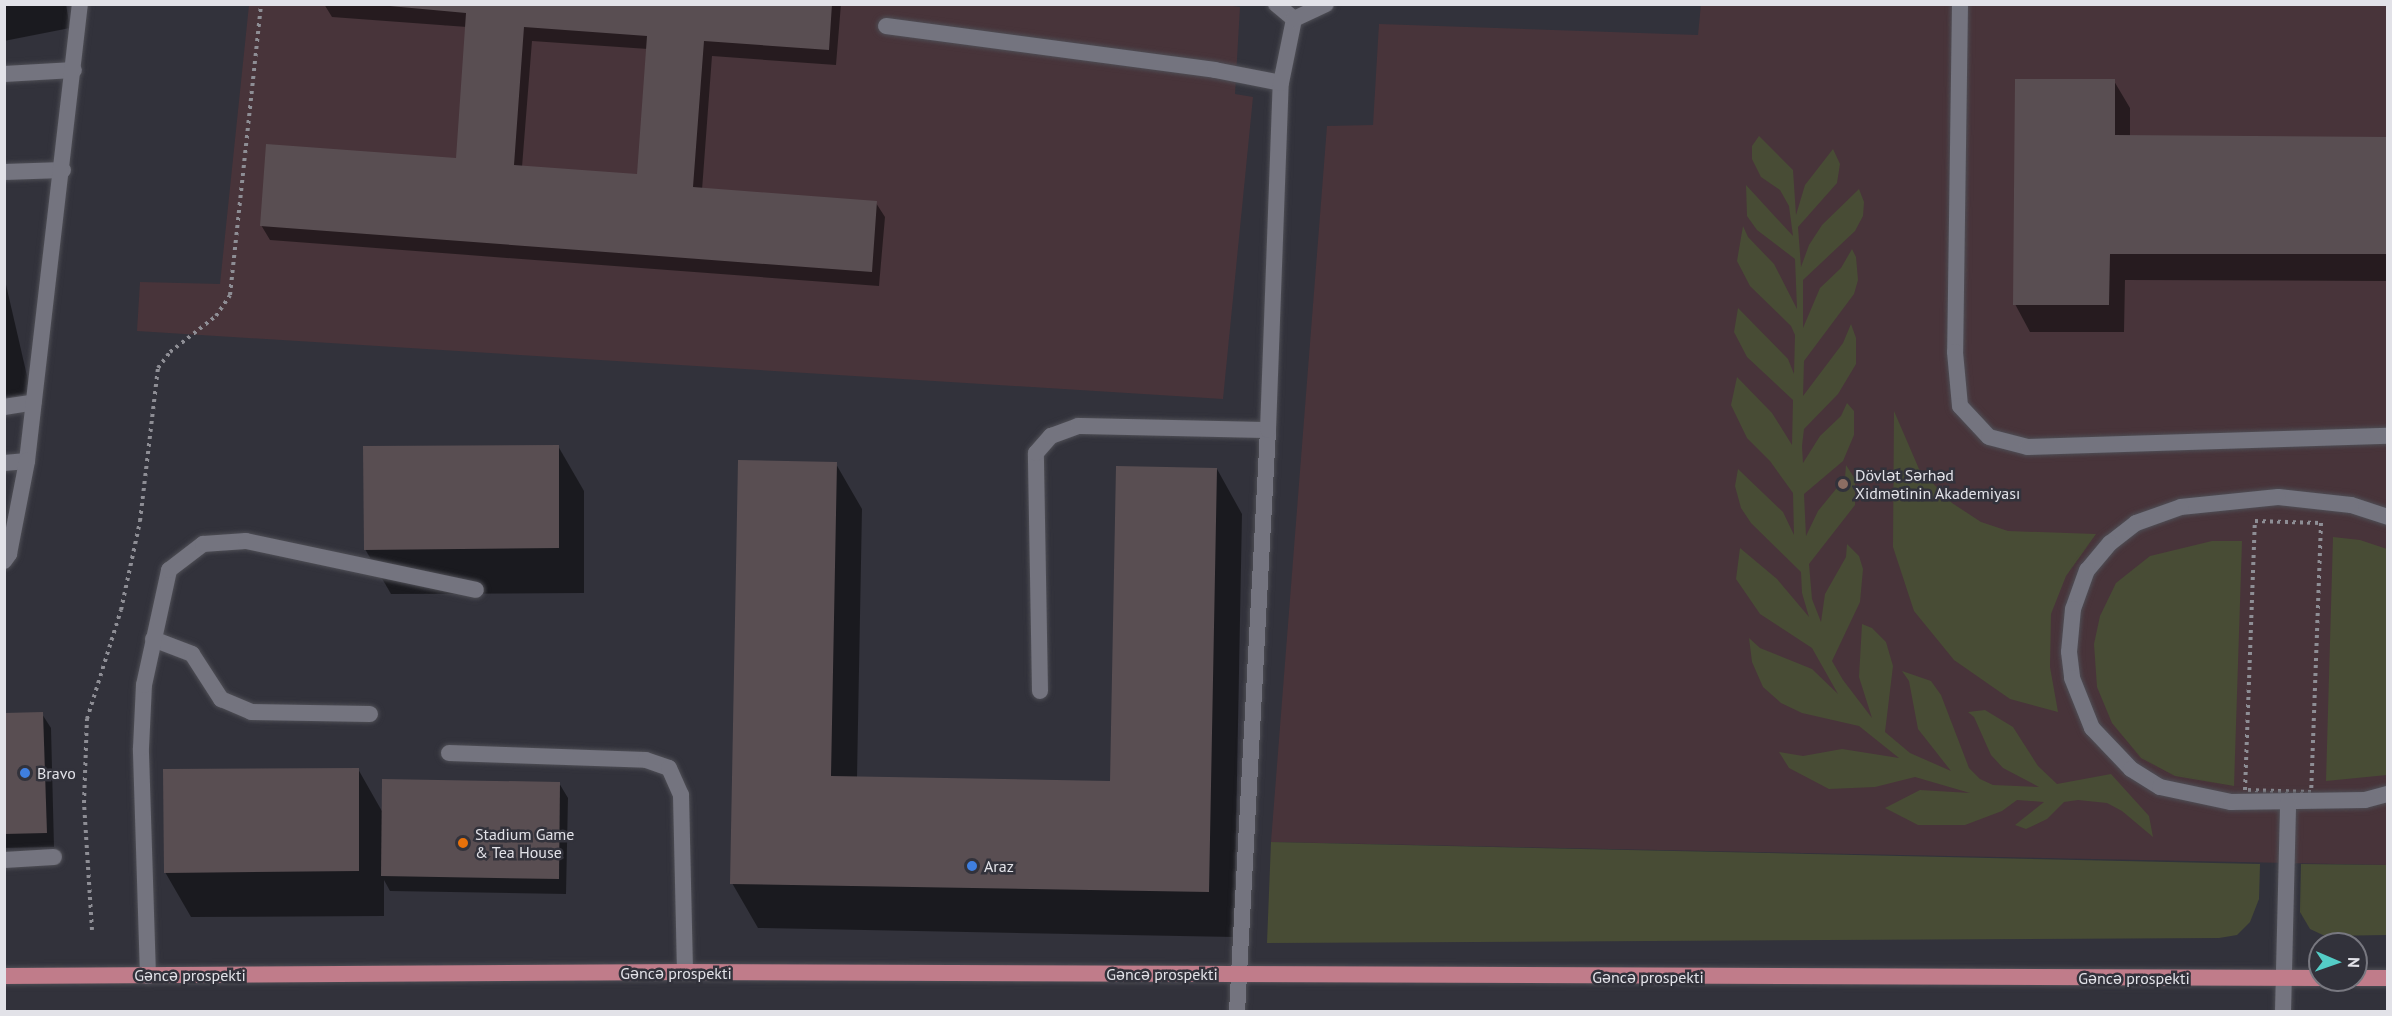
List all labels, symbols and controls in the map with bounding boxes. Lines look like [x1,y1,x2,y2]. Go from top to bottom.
place label: Dövlət Sərhəd Xidmətinin Akademiyası [1855,465,2021,503]
marker: Dövlət Sərhəd Xidmətinin Akademiyası [1836,477,1850,491]
place label: Bravo [37,763,76,783]
marker: Bravo [18,766,32,780]
place label: Stadium Game & Tea House [475,824,574,862]
marker: Stadium Game & Tea House [456,836,470,850]
place label: Araz [984,856,1014,876]
marker: Araz [965,859,979,873]
north arrow [2308,932,2368,992]
text: N [2344,957,2364,968]
street label: Gəncə prospekti [620,963,732,983]
street label: Gəncə prospekti [1106,964,1218,984]
street label: Gəncə prospekti [134,965,246,985]
street label: Gəncə prospekti [1592,967,1704,987]
street label: Gəncə prospekti [2078,968,2190,988]

